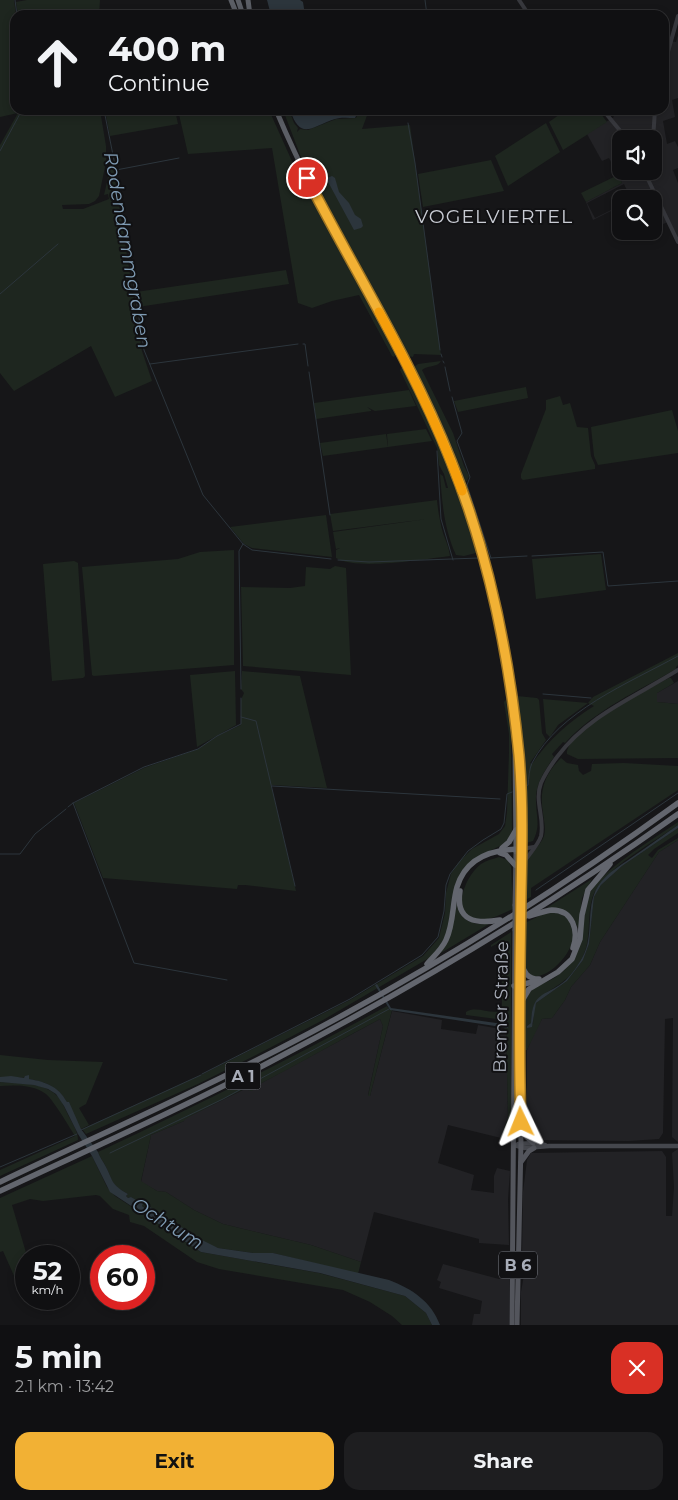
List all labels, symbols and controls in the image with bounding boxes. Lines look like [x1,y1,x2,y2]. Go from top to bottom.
text: 400 m [108,27,226,70]
icon: ahead [25,30,90,95]
text: Continue [108,70,210,97]
map controls [612,130,662,240]
button: sound [612,130,662,180]
water label: Rodendammgraben [99,150,156,350]
pin [286,157,328,199]
icon: arrive [293,164,321,192]
button: search [612,190,662,240]
district label: VOGELVIERTEL [415,205,573,228]
street label: Bremer Straße [489,941,513,1073]
road number: A 1 [226,1062,260,1090]
position arrow [494,1095,546,1147]
water label: Ochtum [128,1192,208,1254]
speed limit sign: 60 [90,1245,155,1310]
road number: B 6 [499,1252,537,1278]
text: 52 [33,1256,62,1286]
text: km/h [31,1282,64,1297]
text: 5 min [15,1339,103,1376]
button: close [611,1342,663,1394]
text: 2.1 km · 13:42 [15,1377,114,1396]
button: Exit [15,1432,334,1490]
button: Share [344,1432,663,1490]

